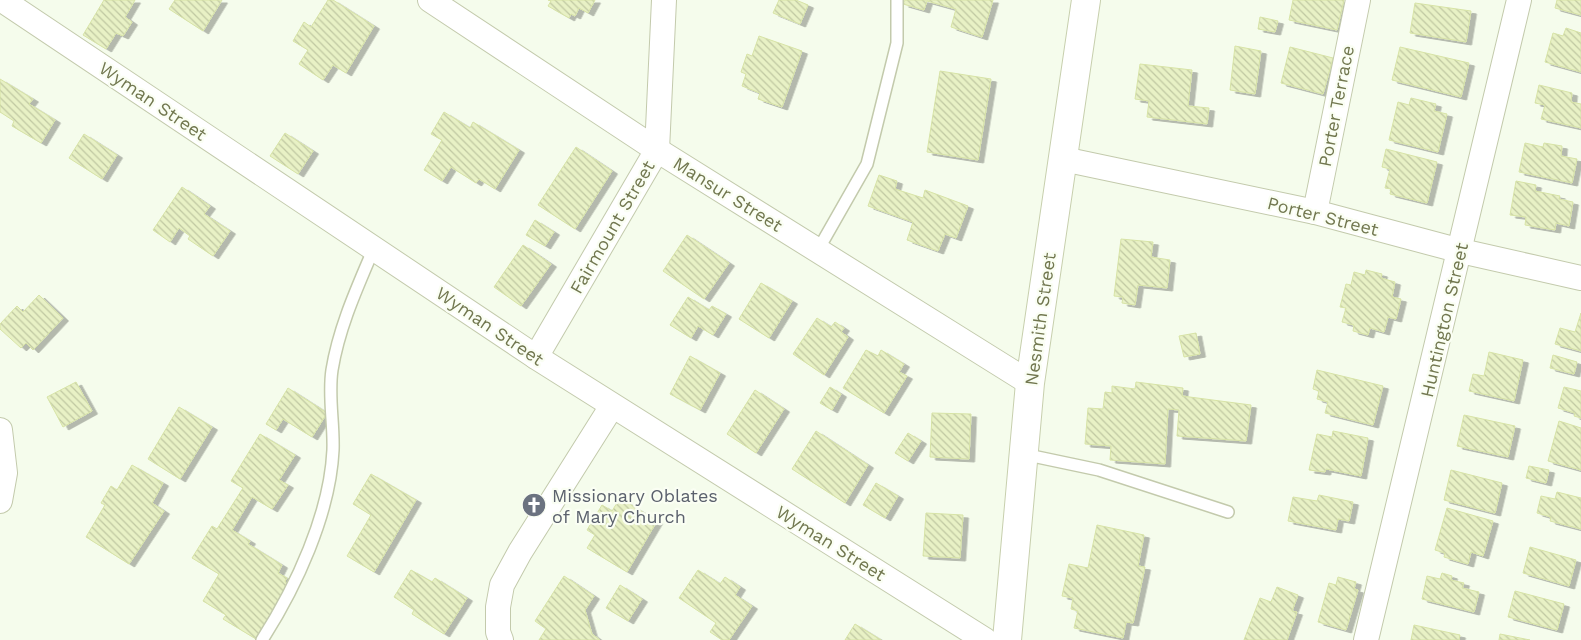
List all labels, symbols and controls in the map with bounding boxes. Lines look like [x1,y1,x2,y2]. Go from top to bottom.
street label: Porter Terrace [1314,43,1358,169]
street label: Wyman Street [95,57,211,145]
street label: Mansur Street [670,152,787,236]
street label: Fairmount Street [565,156,659,297]
street label: Porter Street [1265,192,1381,240]
street label: Huntington Street [1416,240,1472,399]
street label: Nesmith Street [1020,251,1060,387]
street label: Wyman Street [432,282,548,370]
place label: Missionary Oblates of Mary Church [552,485,718,527]
church icon: Missionary Oblates of Mary Church [521,492,547,518]
street label: Wyman Street [772,501,890,585]

